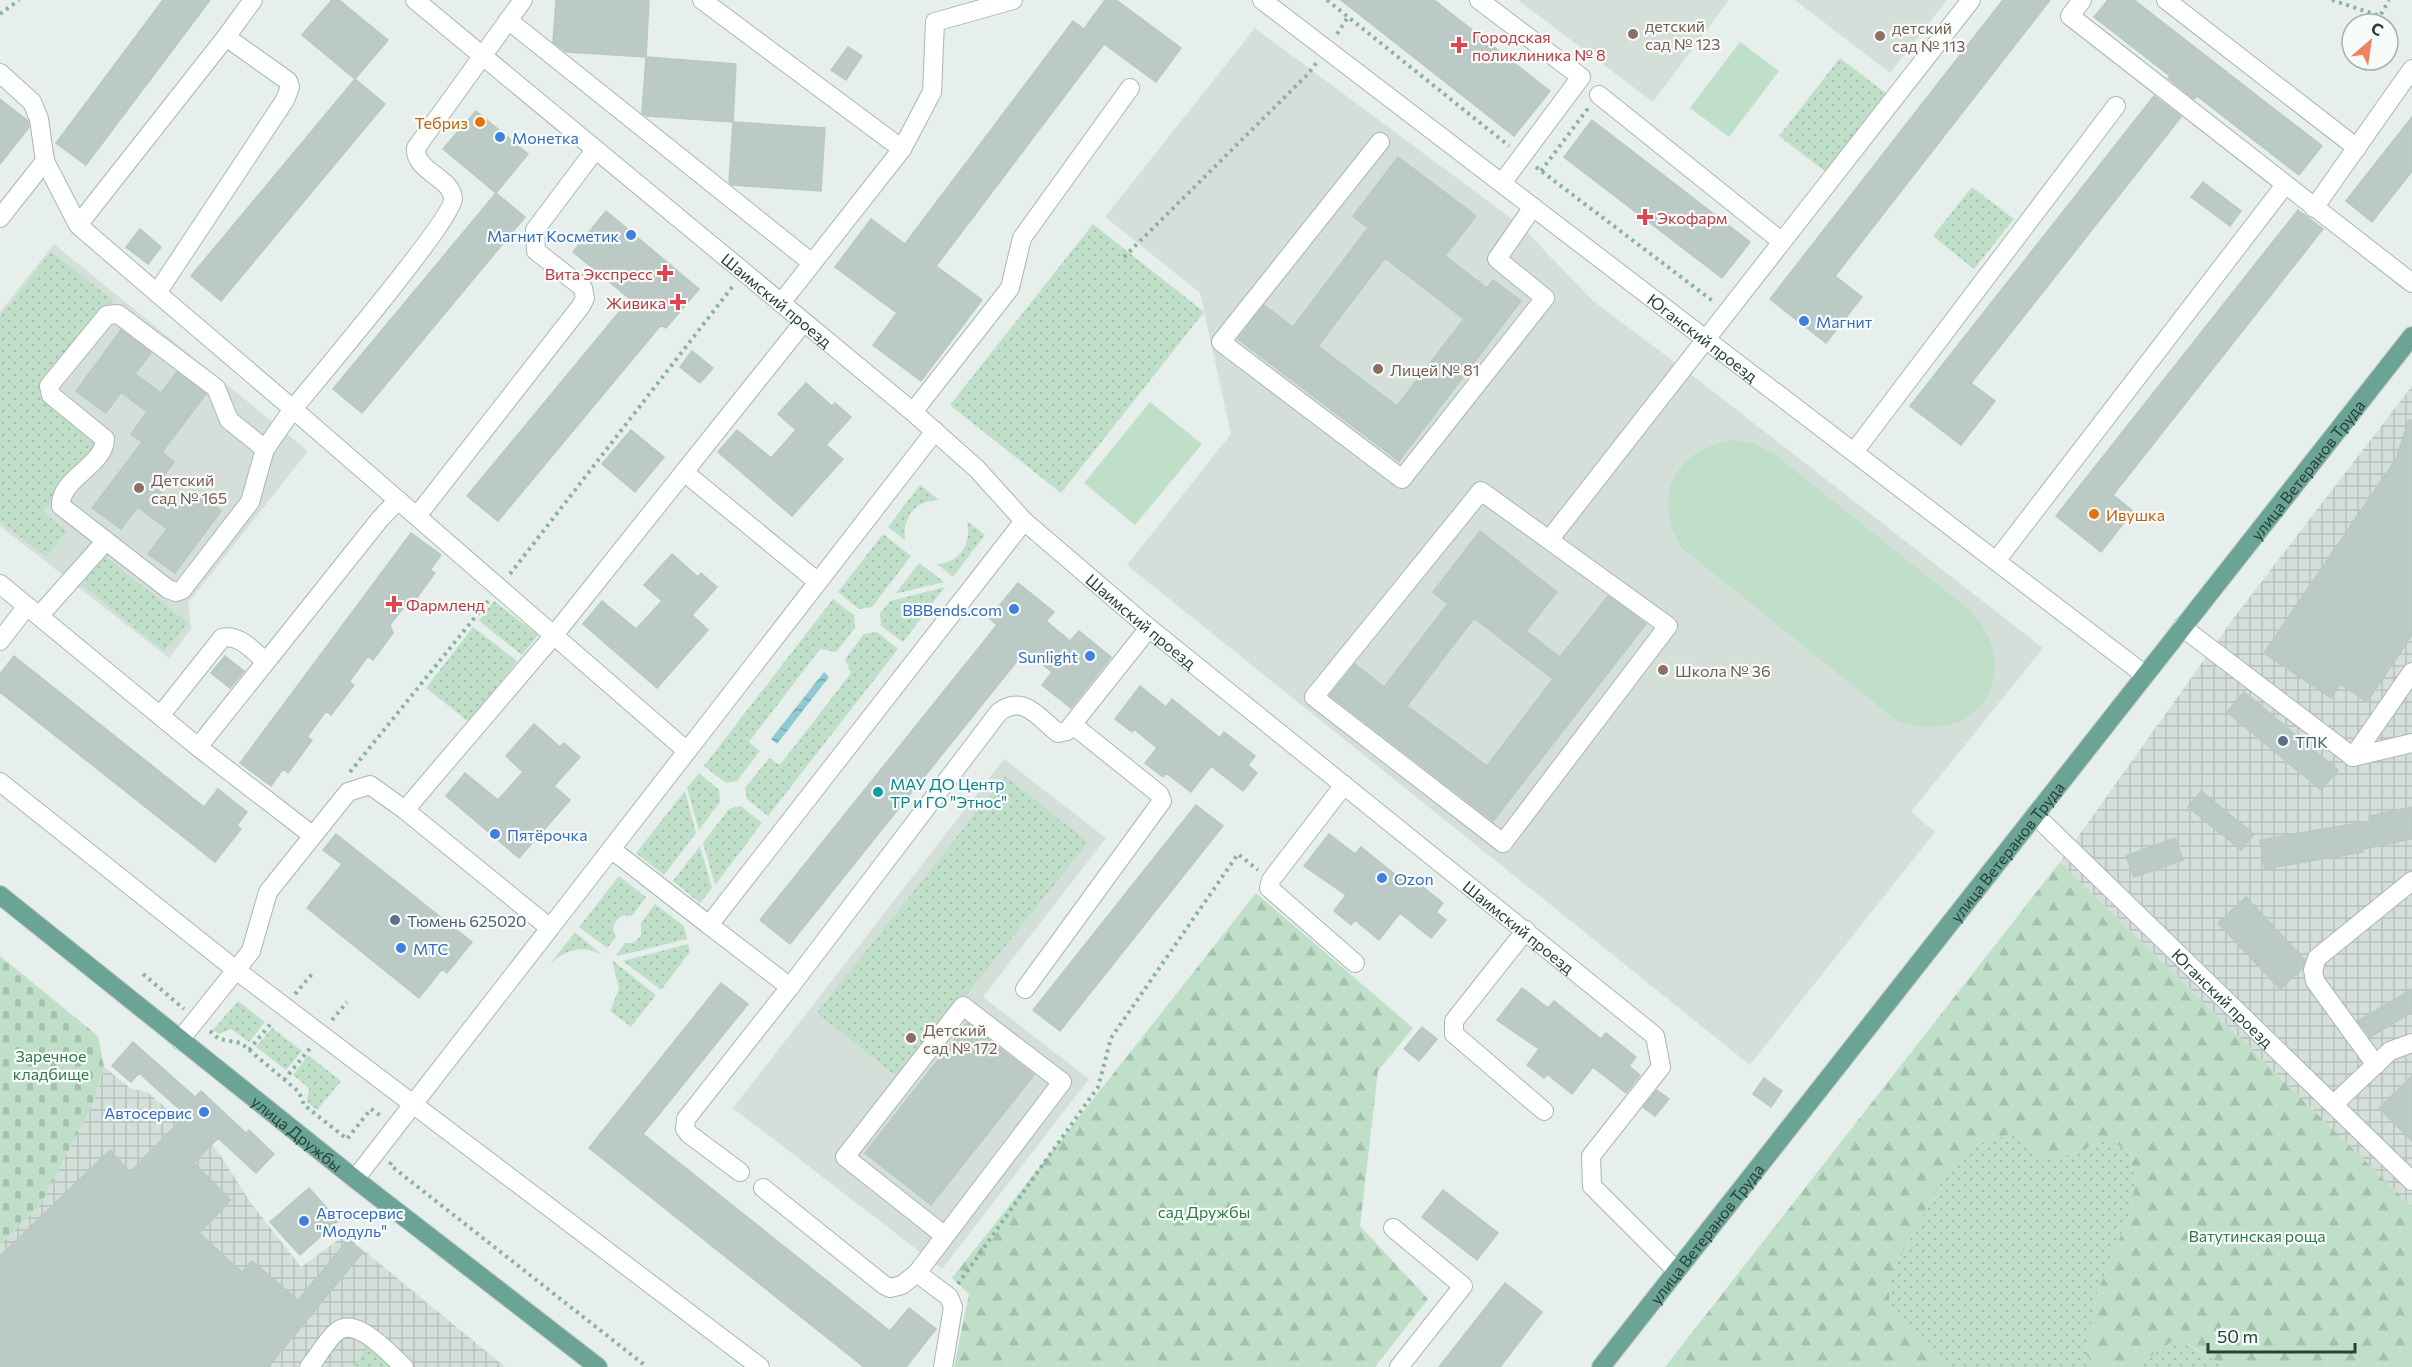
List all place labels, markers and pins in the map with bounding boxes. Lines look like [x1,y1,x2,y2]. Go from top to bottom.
place label: детский сад № 123 [1645,16,1720,53]
place label: детский сад № 113 [1892,18,1965,55]
place label: Городская поликлиника № 8 [1472,27,1606,64]
marker: детский сад № 123 [1626,27,1640,41]
marker: детский сад № 113 [1873,29,1887,43]
marker: Городская поликлиника № 8 [1450,36,1468,54]
place label: Тебриз [415,113,468,132]
marker: Тебриз [473,115,487,129]
place label: Монетка [512,128,579,147]
marker: Монетка [493,130,507,144]
place label: Экофарм [1657,208,1727,227]
marker: Экофарм [1638,210,1652,224]
place label: Магнит Косметик [487,226,619,245]
marker: Магнит Косметик [624,228,638,242]
place label: Вита Экспресс [545,264,653,283]
marker: Вита Экспресс [658,266,672,280]
place label: Живика [606,293,666,312]
marker: Живика [671,295,685,309]
place label: Магнит [1816,312,1873,331]
marker: Магнит [1797,314,1811,328]
place label: Лицей № 81 [1390,360,1480,379]
marker: Лицей № 81 [1371,362,1385,376]
place label: Детский сад № 165 [151,470,227,507]
marker: Детский сад № 165 [132,481,146,495]
place label: Ивушка [2106,505,2165,524]
marker: Ивушка [2087,507,2101,521]
place label: Фармленд [406,595,485,614]
marker: Фармленд [387,597,401,611]
place label: BBBends.com [902,600,1002,619]
marker: BBBends.com [1007,602,1021,616]
place label: Sunlight [1018,647,1078,666]
marker: Sunlight [1083,649,1097,663]
place label: Школа № 36 [1675,661,1771,680]
marker: Школа № 36 [1656,663,1670,677]
place label: ТПК [2295,732,2328,751]
marker: ТПК [2276,734,2290,748]
place label: МАУ ДО Центр ТР и ГО "Этнос" [890,774,1007,811]
marker: МАУ ДО Центр ТР и ГО "Этнос" [871,785,885,799]
place label: Пятёрочка [507,825,587,844]
marker: Пятёрочка [488,827,502,841]
place label: Ozon [1394,869,1434,888]
marker: Ozon [1375,871,1389,885]
place label: Тюмень 625020 [407,911,527,930]
marker: Тюмень 625020 [388,913,402,927]
place label: МТС [413,939,448,958]
marker: МТС [394,941,408,955]
place label: Детский сад № 172 [923,1020,998,1057]
marker: Детский сад № 172 [904,1031,918,1045]
place label: Автосервис [104,1103,192,1122]
marker: Автосервис [197,1105,211,1119]
place label: Автосервис "Модуль" [316,1203,404,1240]
marker: Автосервис "Модуль" [297,1214,311,1228]

